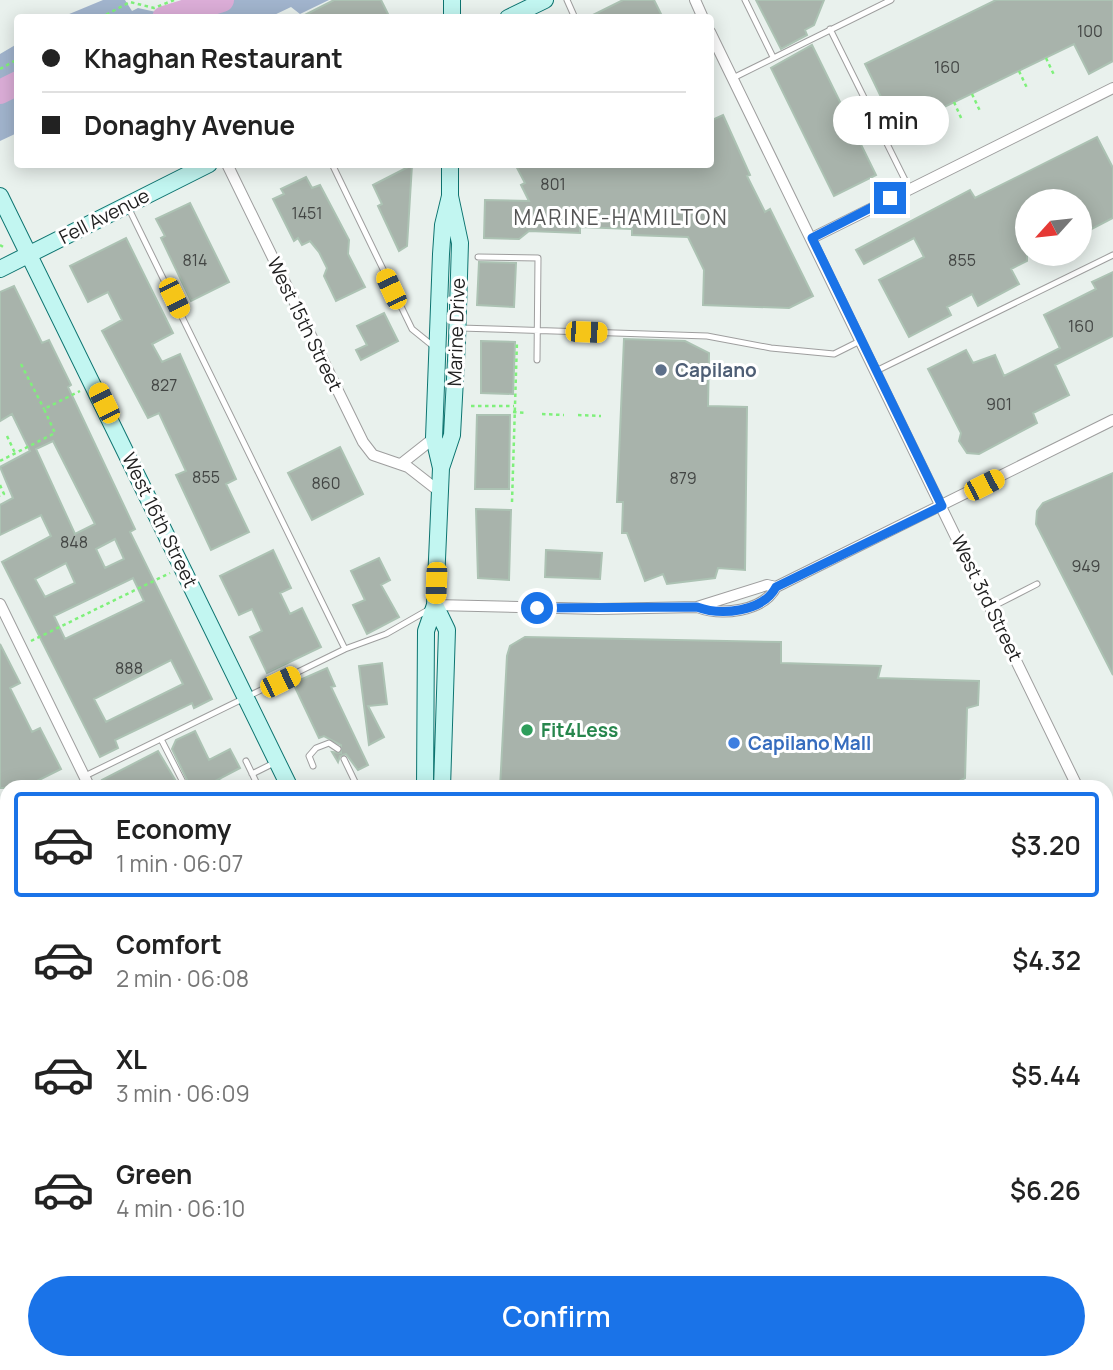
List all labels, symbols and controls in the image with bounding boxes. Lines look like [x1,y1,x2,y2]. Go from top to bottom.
house number: 100 [1077,20,1103,42]
text: Khaghan Restaurant [84,40,343,76]
house number: 160 [934,56,960,78]
callout: 1 min [832,96,948,146]
text: 1 min [864,104,918,136]
text: Donaghy Avenue [84,107,295,143]
house number: 801 [540,173,566,195]
street label: Fell Avenue [54,182,154,250]
route end [874,182,906,214]
north arrow [1015,189,1092,266]
map controls [1015,189,1092,266]
house number: 1451 [291,202,323,224]
district label: MARINE-HAMILTON [513,203,729,231]
house number: 814 [183,249,207,271]
house number: 855 [948,249,976,271]
street label: West 15th Street [261,253,349,395]
car [373,266,410,312]
car [156,275,193,321]
street label: Marine Drive [441,277,471,387]
house number: 160 [1068,315,1094,337]
car [565,321,608,343]
place label: Capilano [675,357,757,383]
marker: Capilano [653,362,669,378]
house number: 827 [151,374,177,396]
car [86,380,123,426]
house number: 901 [986,393,1012,415]
street label: West 16th Street [116,448,204,592]
house number: 855 [192,466,220,488]
car [961,466,1008,504]
house number: 879 [669,467,697,489]
house number: 860 [312,472,340,494]
house number: 848 [60,531,88,553]
street label: West 3rd Street [945,531,1029,665]
house number: 949 [1071,555,1101,577]
car [425,562,448,604]
route start [521,592,553,624]
house number: 888 [115,657,143,679]
car [257,663,304,701]
place label: Fit4Less [541,717,618,743]
marker: Fit4Less [519,722,535,738]
place label: Capilano Mall [748,730,871,756]
marker: Capilano Mall [726,735,742,751]
text: Economy [116,811,231,847]
icon: car [32,813,95,876]
text: $3.20 [1011,827,1081,863]
text: 1 min · 06:07 [116,847,243,879]
text: Comfort [116,926,222,962]
icon: car [32,928,95,991]
text: $4.32 [1012,942,1081,978]
text: 2 min · 06:08 [116,962,249,994]
text: XL [116,1041,147,1077]
icon: car [32,1043,95,1106]
text: $5.44 [1011,1057,1081,1093]
text: 3 min · 06:09 [116,1077,250,1109]
text: Green [116,1156,192,1192]
icon: car [32,1158,95,1221]
text: $6.26 [1010,1172,1081,1208]
text: 4 min · 06:10 [116,1192,245,1224]
button: Confirm [28,1276,1085,1356]

